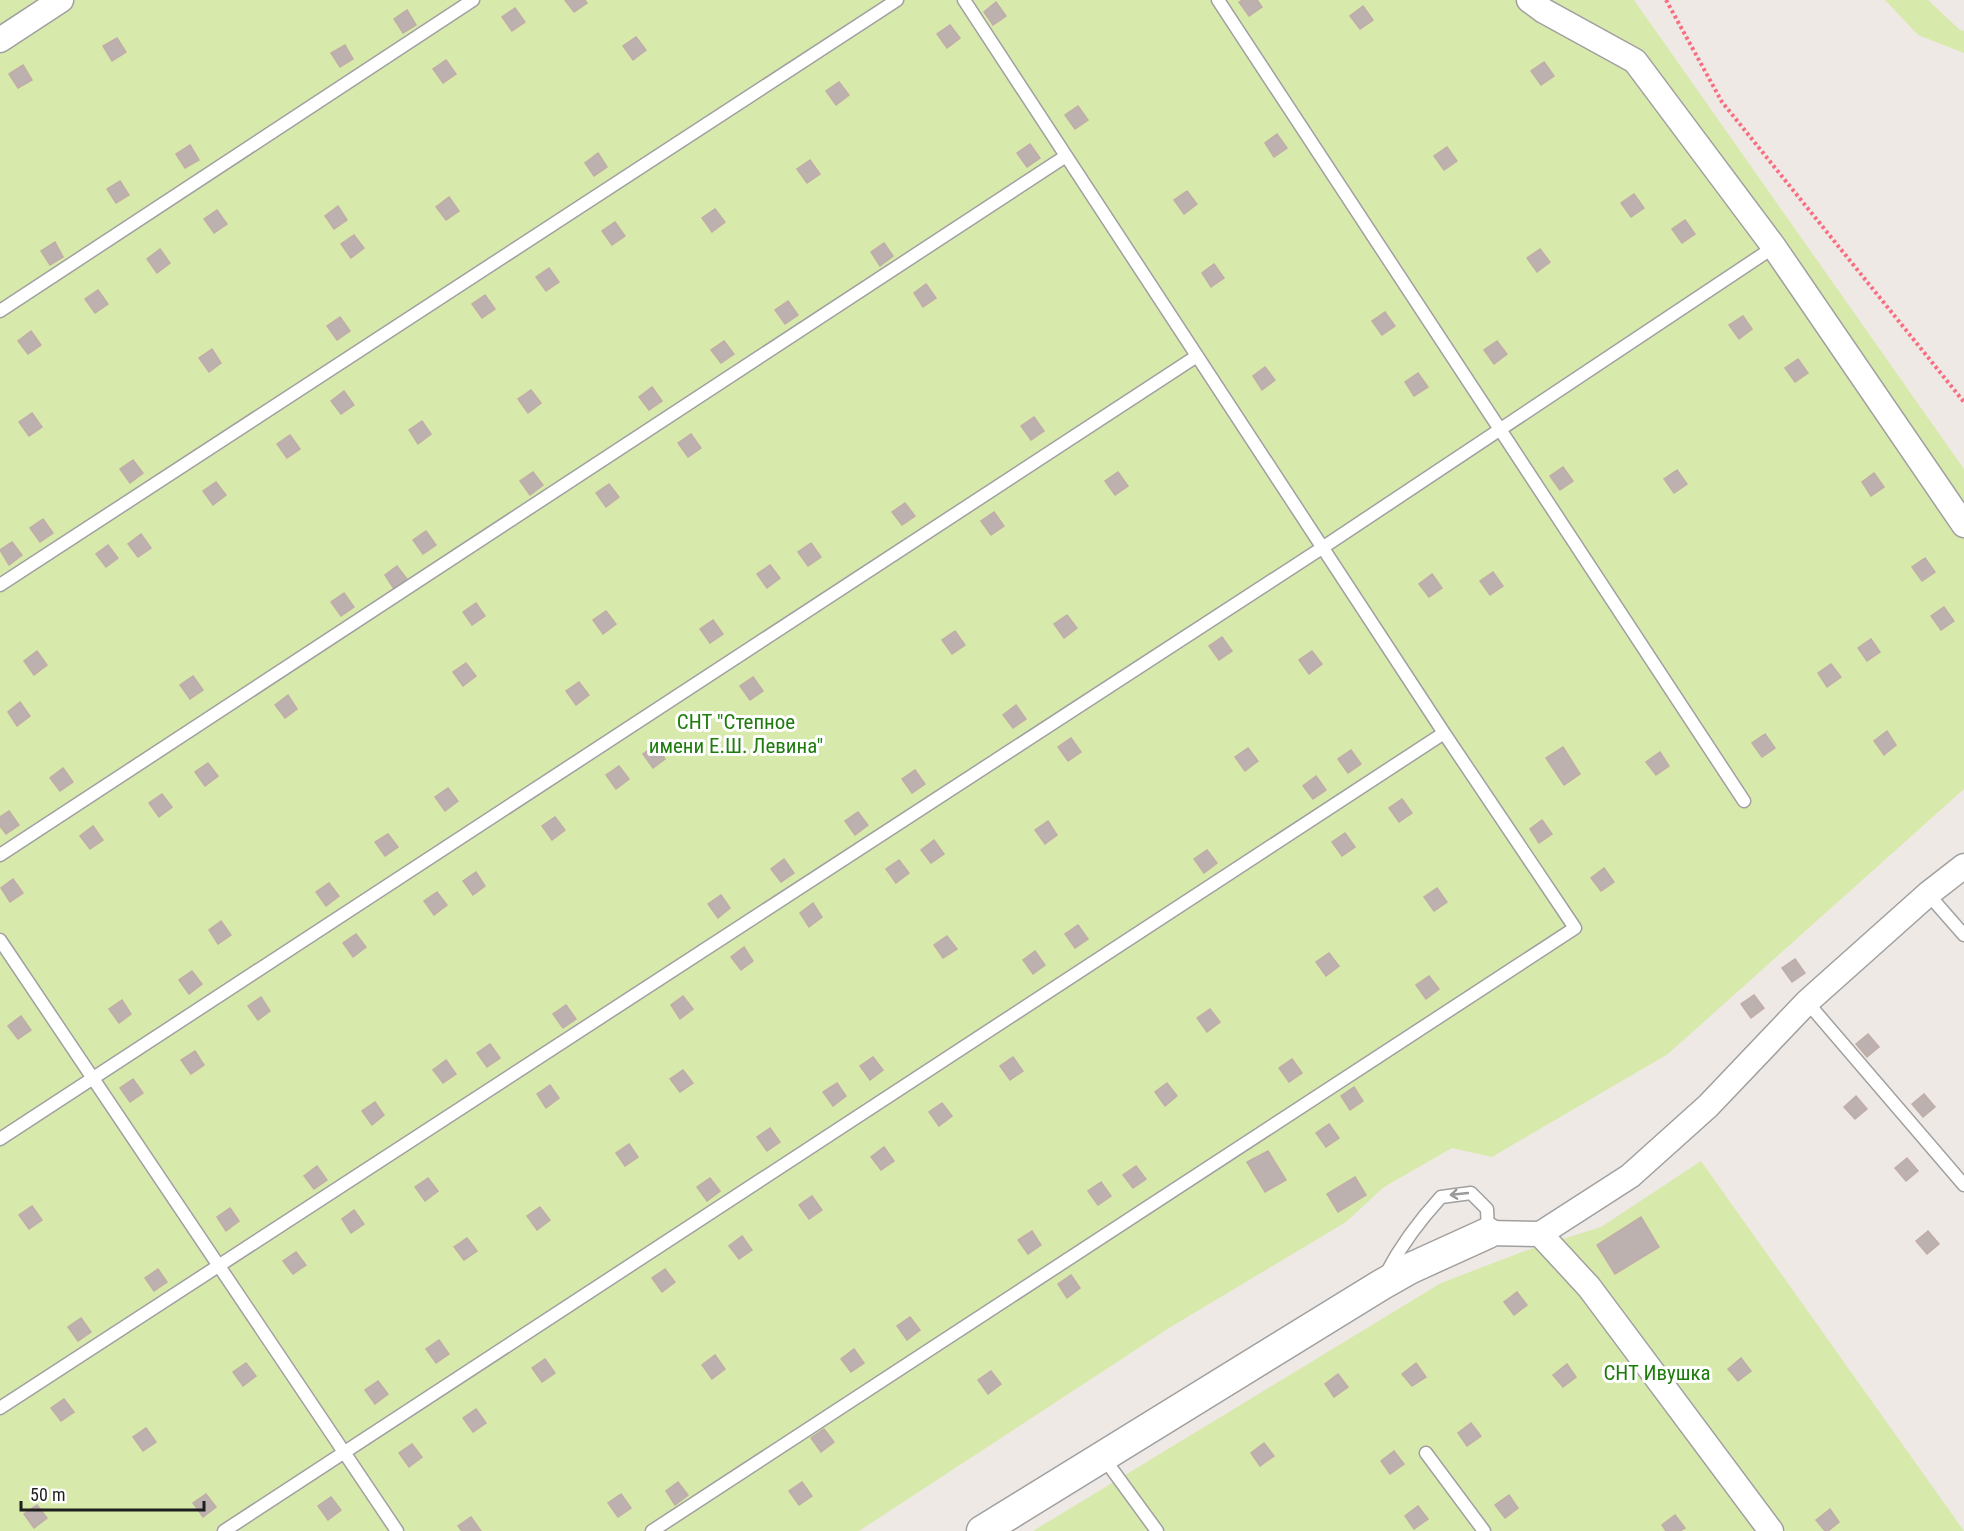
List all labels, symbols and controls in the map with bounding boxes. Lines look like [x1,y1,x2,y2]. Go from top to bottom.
park label: СНТ "Степное имени Е.Ш. Левина" [649,710,823,758]
one-way arrow [1450,1189,1470,1200]
park label: СНТ Ивушка [1603,1361,1711,1385]
scale bar [21,1474,204,1512]
text: 50 m [30,1484,65,1505]

